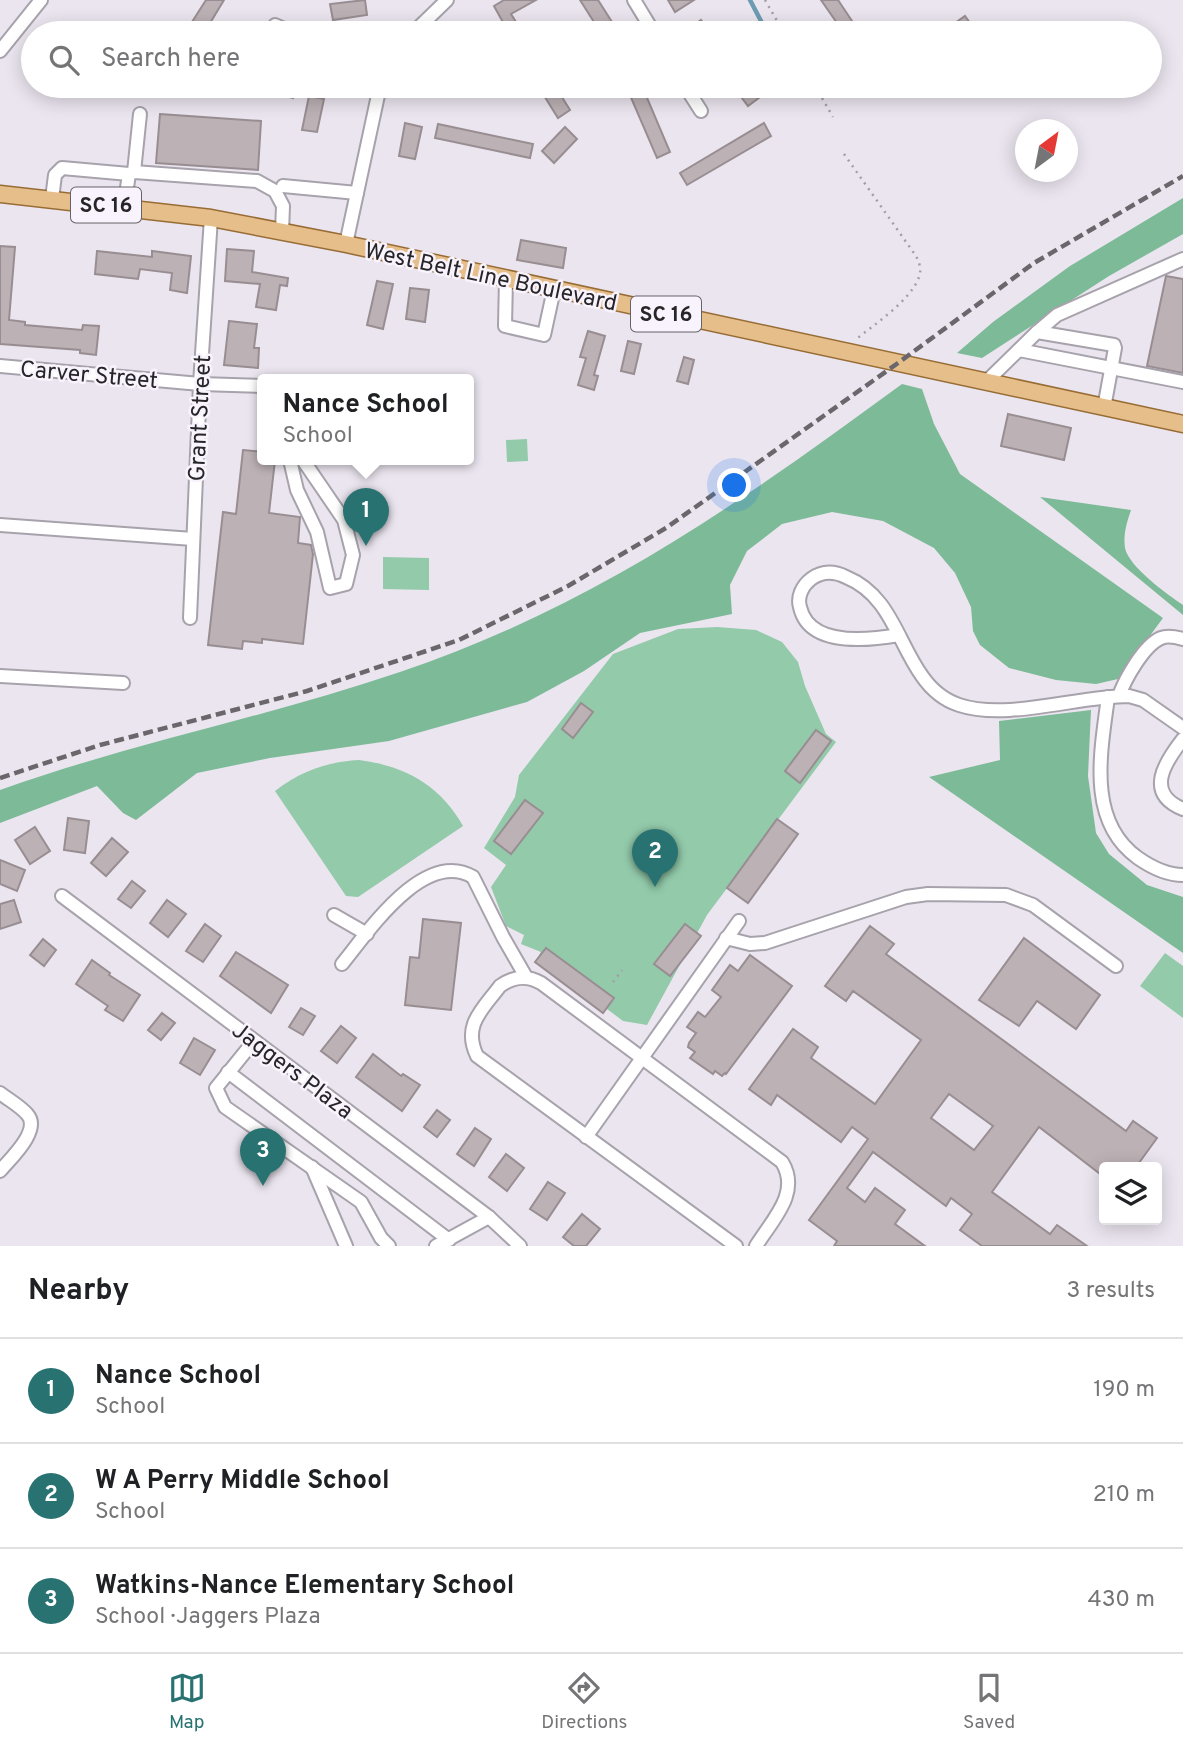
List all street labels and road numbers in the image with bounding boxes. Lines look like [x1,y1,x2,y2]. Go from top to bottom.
road number: SC 16 [71,188,141,222]
street label: West Belt Line Boulevard [362,238,619,319]
road number: SC 16 [631,296,701,332]
street label: Grant Street [184,354,219,482]
street label: Carver Street [19,356,159,397]
street label: Jaggers Plaza [225,1017,358,1127]

